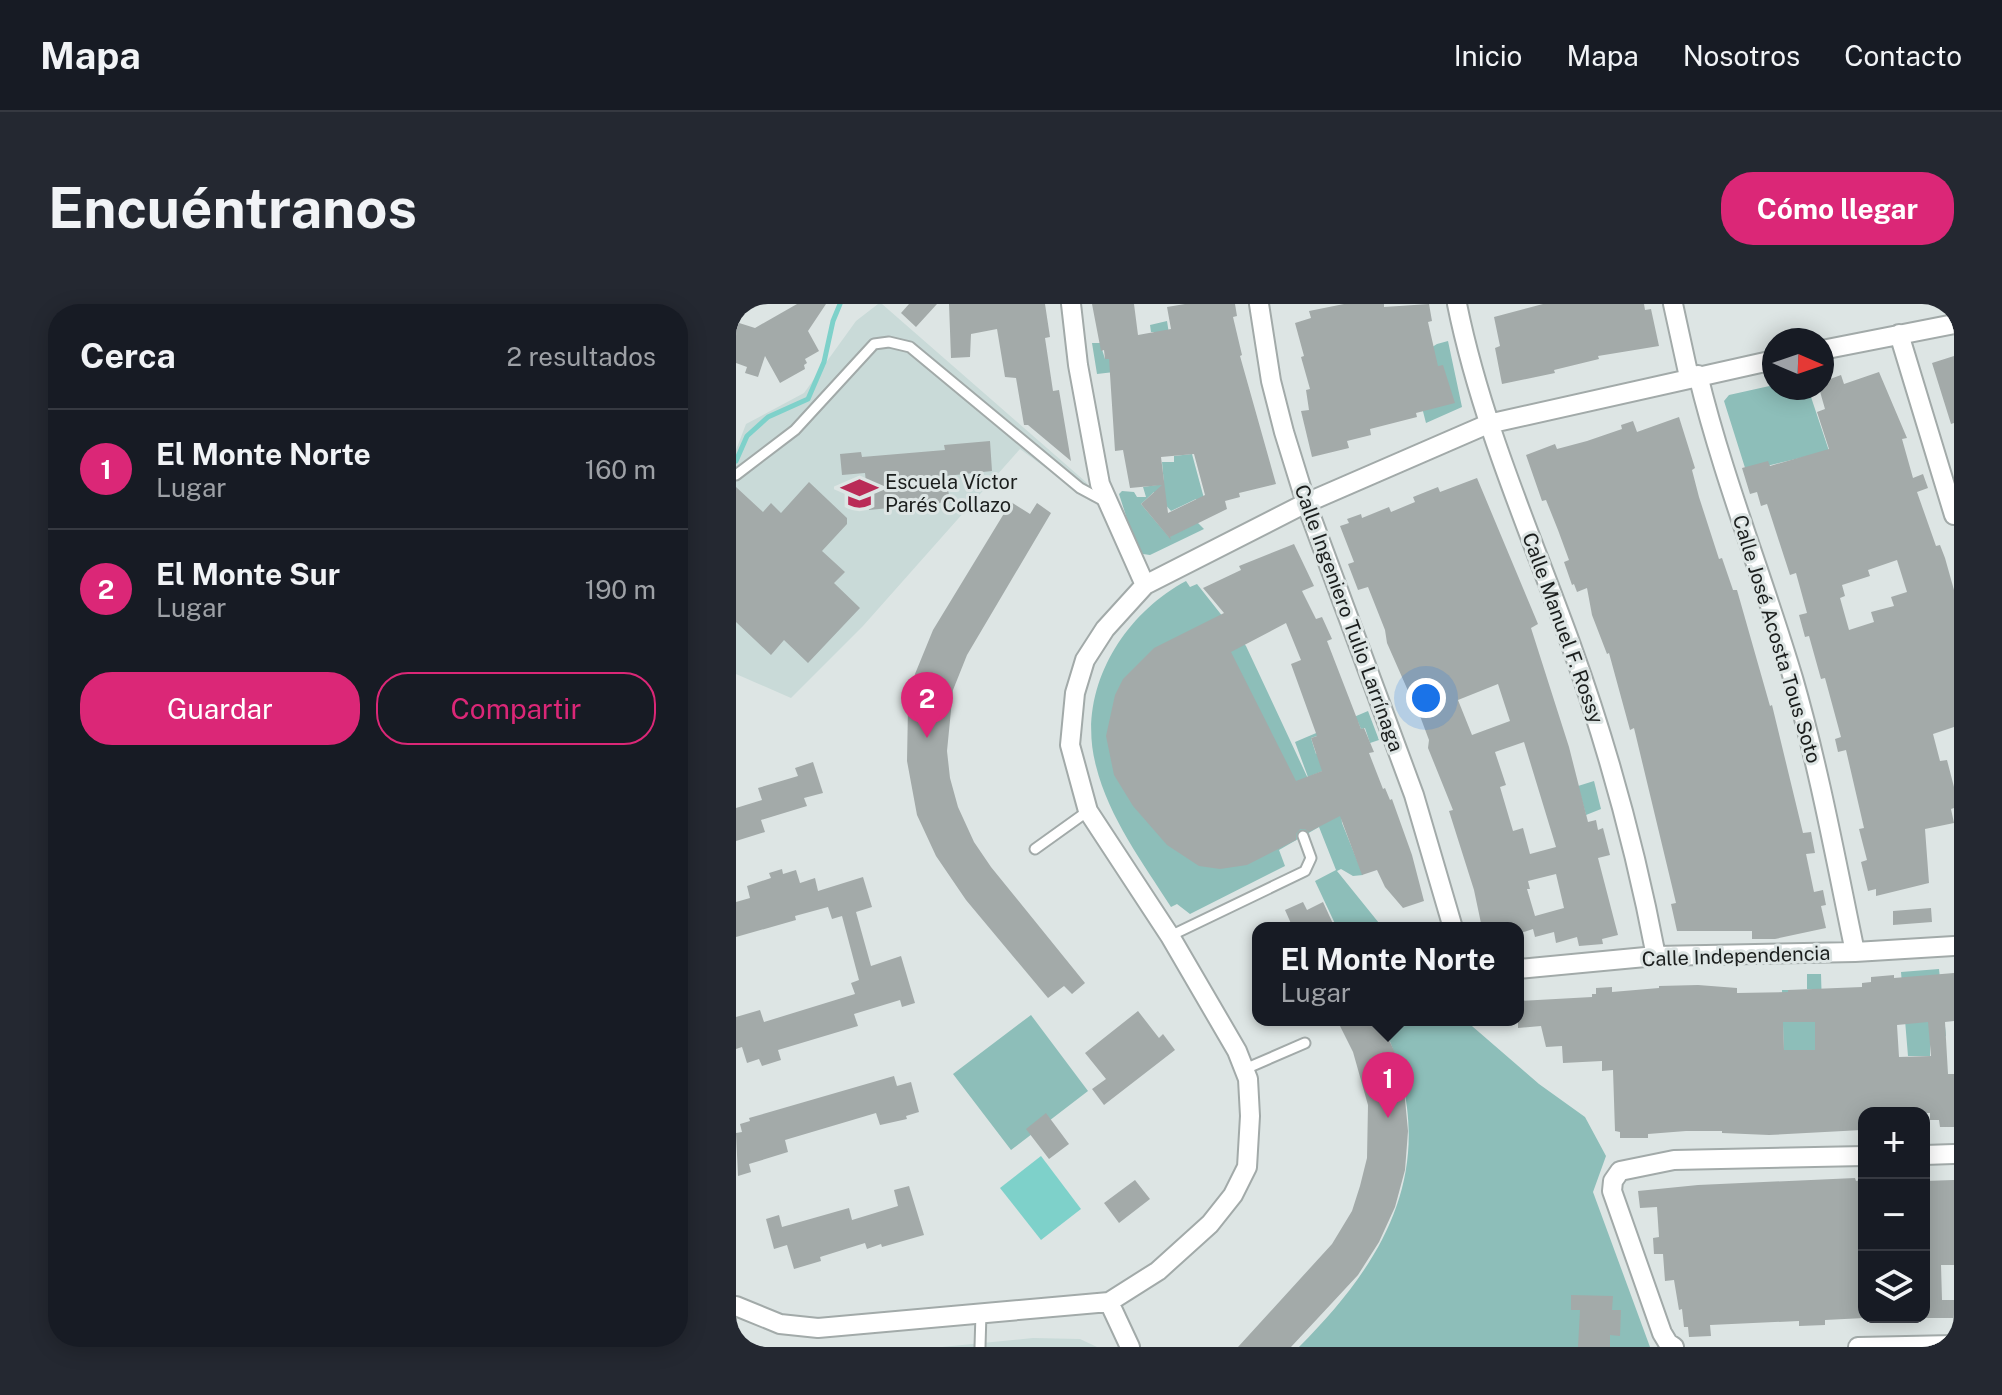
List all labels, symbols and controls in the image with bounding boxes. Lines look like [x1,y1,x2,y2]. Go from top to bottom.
text: Mapa [40,33,141,78]
text: Inicio [1454,39,1522,72]
text: Mapa [1566,39,1639,72]
text: Nosotros [1683,39,1800,72]
text: Contacto [1844,39,1962,72]
button: Cómo llegar [1721,172,1954,245]
text: Encuéntranos [48,175,417,241]
north arrow [1762,328,1834,400]
text: Cerca [80,336,176,376]
text: 2 resultados [507,341,656,372]
text: El Monte Norte [156,436,371,472]
text: 1 [100,454,112,485]
text: 160 m [585,454,656,485]
place label: Escuela Víctor Parés Collazo [885,470,1018,517]
text: Lugar [156,472,226,503]
school or university icon: Escuela Víctor Parés Collazo [840,474,878,512]
street label: Calle Ingeniero Tulio Larrínaga [1289,481,1409,755]
street label: Calle José Acosta Tous Soto [1728,512,1826,766]
street label: Calle Manuel F. Rossy [1517,529,1609,727]
text: El Monte Sur [156,556,340,592]
text: 2 [98,574,114,605]
text: 190 m [585,574,656,605]
text: Lugar [156,592,226,623]
button: Guardar [80,672,360,745]
button: Compartir [376,672,656,745]
pin: 2 [901,672,953,738]
your location [1406,678,1446,718]
popup [1252,922,1524,1026]
text: El Monte Norte [1281,941,1495,977]
street label: Calle Independencia [1641,941,1831,971]
text: Lugar [1281,977,1351,1008]
pin: 1 [1362,1052,1414,1118]
map controls [1858,1107,1930,1323]
button: + [1858,1107,1930,1179]
button: − [1858,1179,1930,1251]
button: layers [1858,1251,1930,1323]

